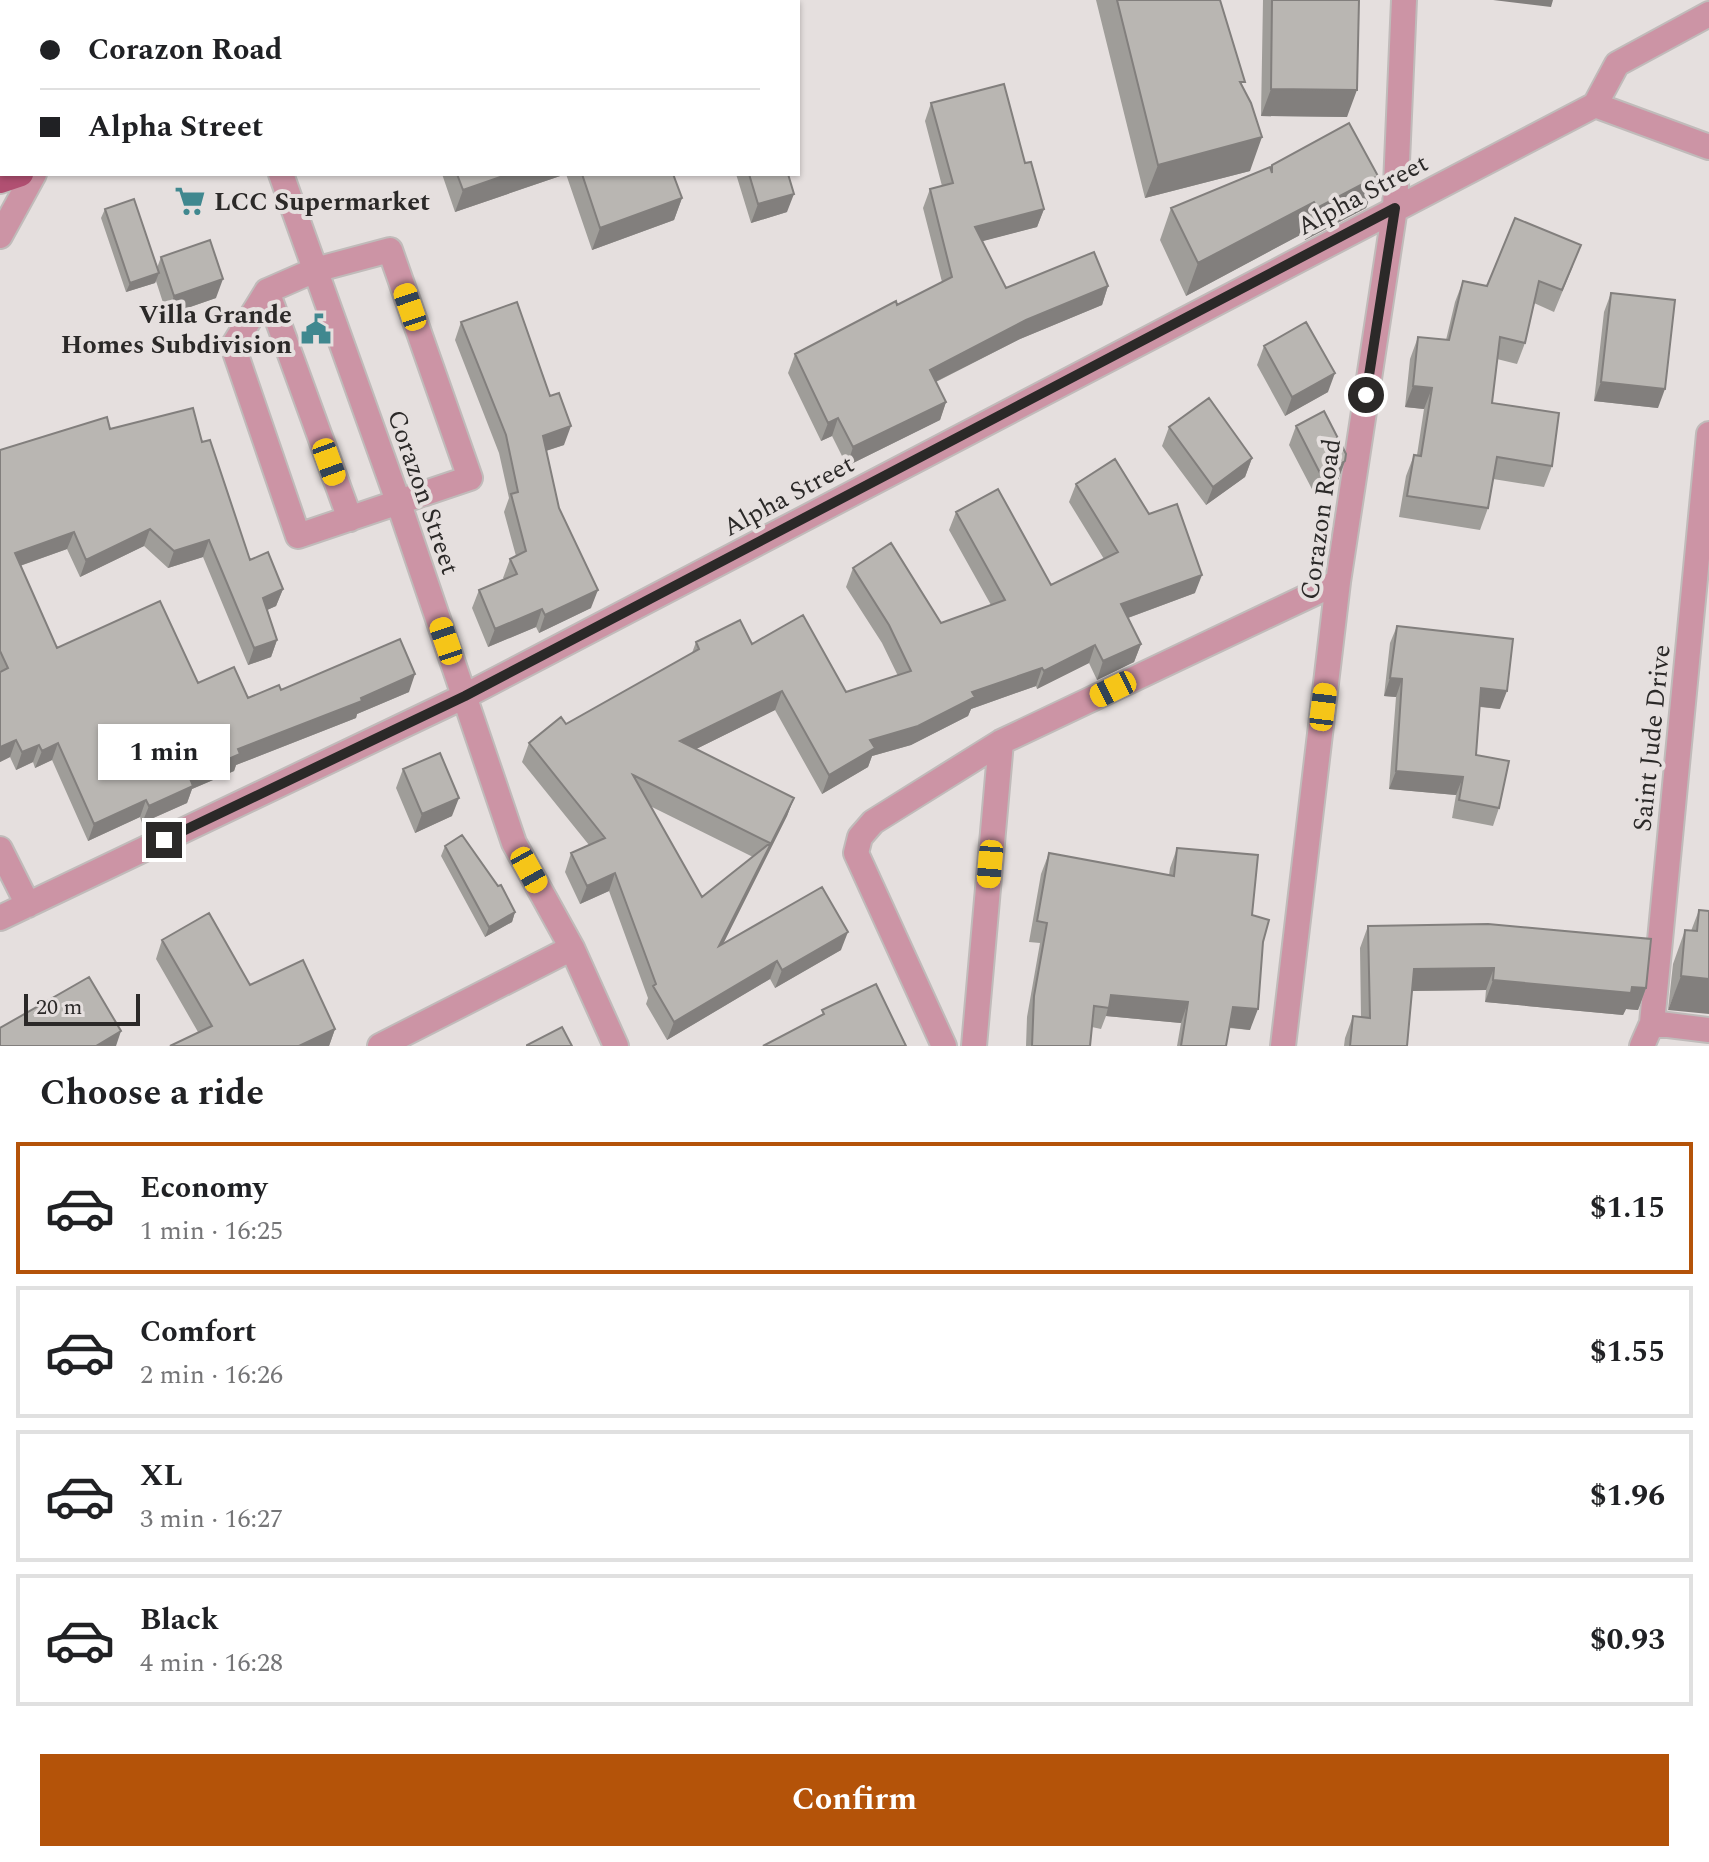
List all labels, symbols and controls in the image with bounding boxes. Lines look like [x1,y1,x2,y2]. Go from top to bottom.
text: Corazon Road [88,27,282,73]
text: Alpha Street [88,104,263,150]
street label: Alpha Street [1289,143,1435,246]
place label: LCC Supermarket [214,182,430,222]
supermarket icon: LCC Supermarket [173,184,207,218]
car [391,280,429,334]
place label: Villa Grande Homes Subdivision [61,295,292,365]
public building icon: Villa Grande Homes Subdivision [299,312,333,346]
route start [1348,377,1384,413]
street label: Corazon Street [376,404,470,580]
car [310,435,348,489]
street label: Corazon Road [1290,436,1352,602]
street label: Alpha Street [715,444,861,547]
car [427,614,465,668]
street label: Saint Jude Drive [1622,643,1682,834]
car [1086,668,1140,710]
car [1308,682,1338,732]
callout: 1 min [98,724,230,780]
text: 1 min [129,732,199,772]
route end [146,822,182,858]
car [976,839,1004,889]
car [507,843,551,897]
scale bar [24,990,140,1026]
text: 20 m [36,991,82,1024]
text: Choose a ride [40,1066,264,1121]
text: Economy [140,1165,267,1211]
icon: car [44,1172,116,1244]
text: $1.15 [1590,1185,1665,1231]
text: 1 min · 16:25 [140,1211,283,1251]
text: Comfort [140,1309,256,1355]
icon: car [44,1316,116,1388]
text: $1.55 [1590,1329,1665,1375]
text: 2 min · 16:26 [140,1355,283,1395]
text: XL [140,1453,183,1499]
icon: car [44,1460,116,1532]
text: $1.96 [1590,1473,1665,1519]
text: 3 min · 16:27 [140,1499,283,1539]
text: Black [140,1597,219,1643]
icon: car [44,1604,116,1676]
text: $0.93 [1590,1617,1665,1663]
text: 4 min · 16:28 [140,1643,283,1683]
button: Confirm [40,1754,1669,1846]

